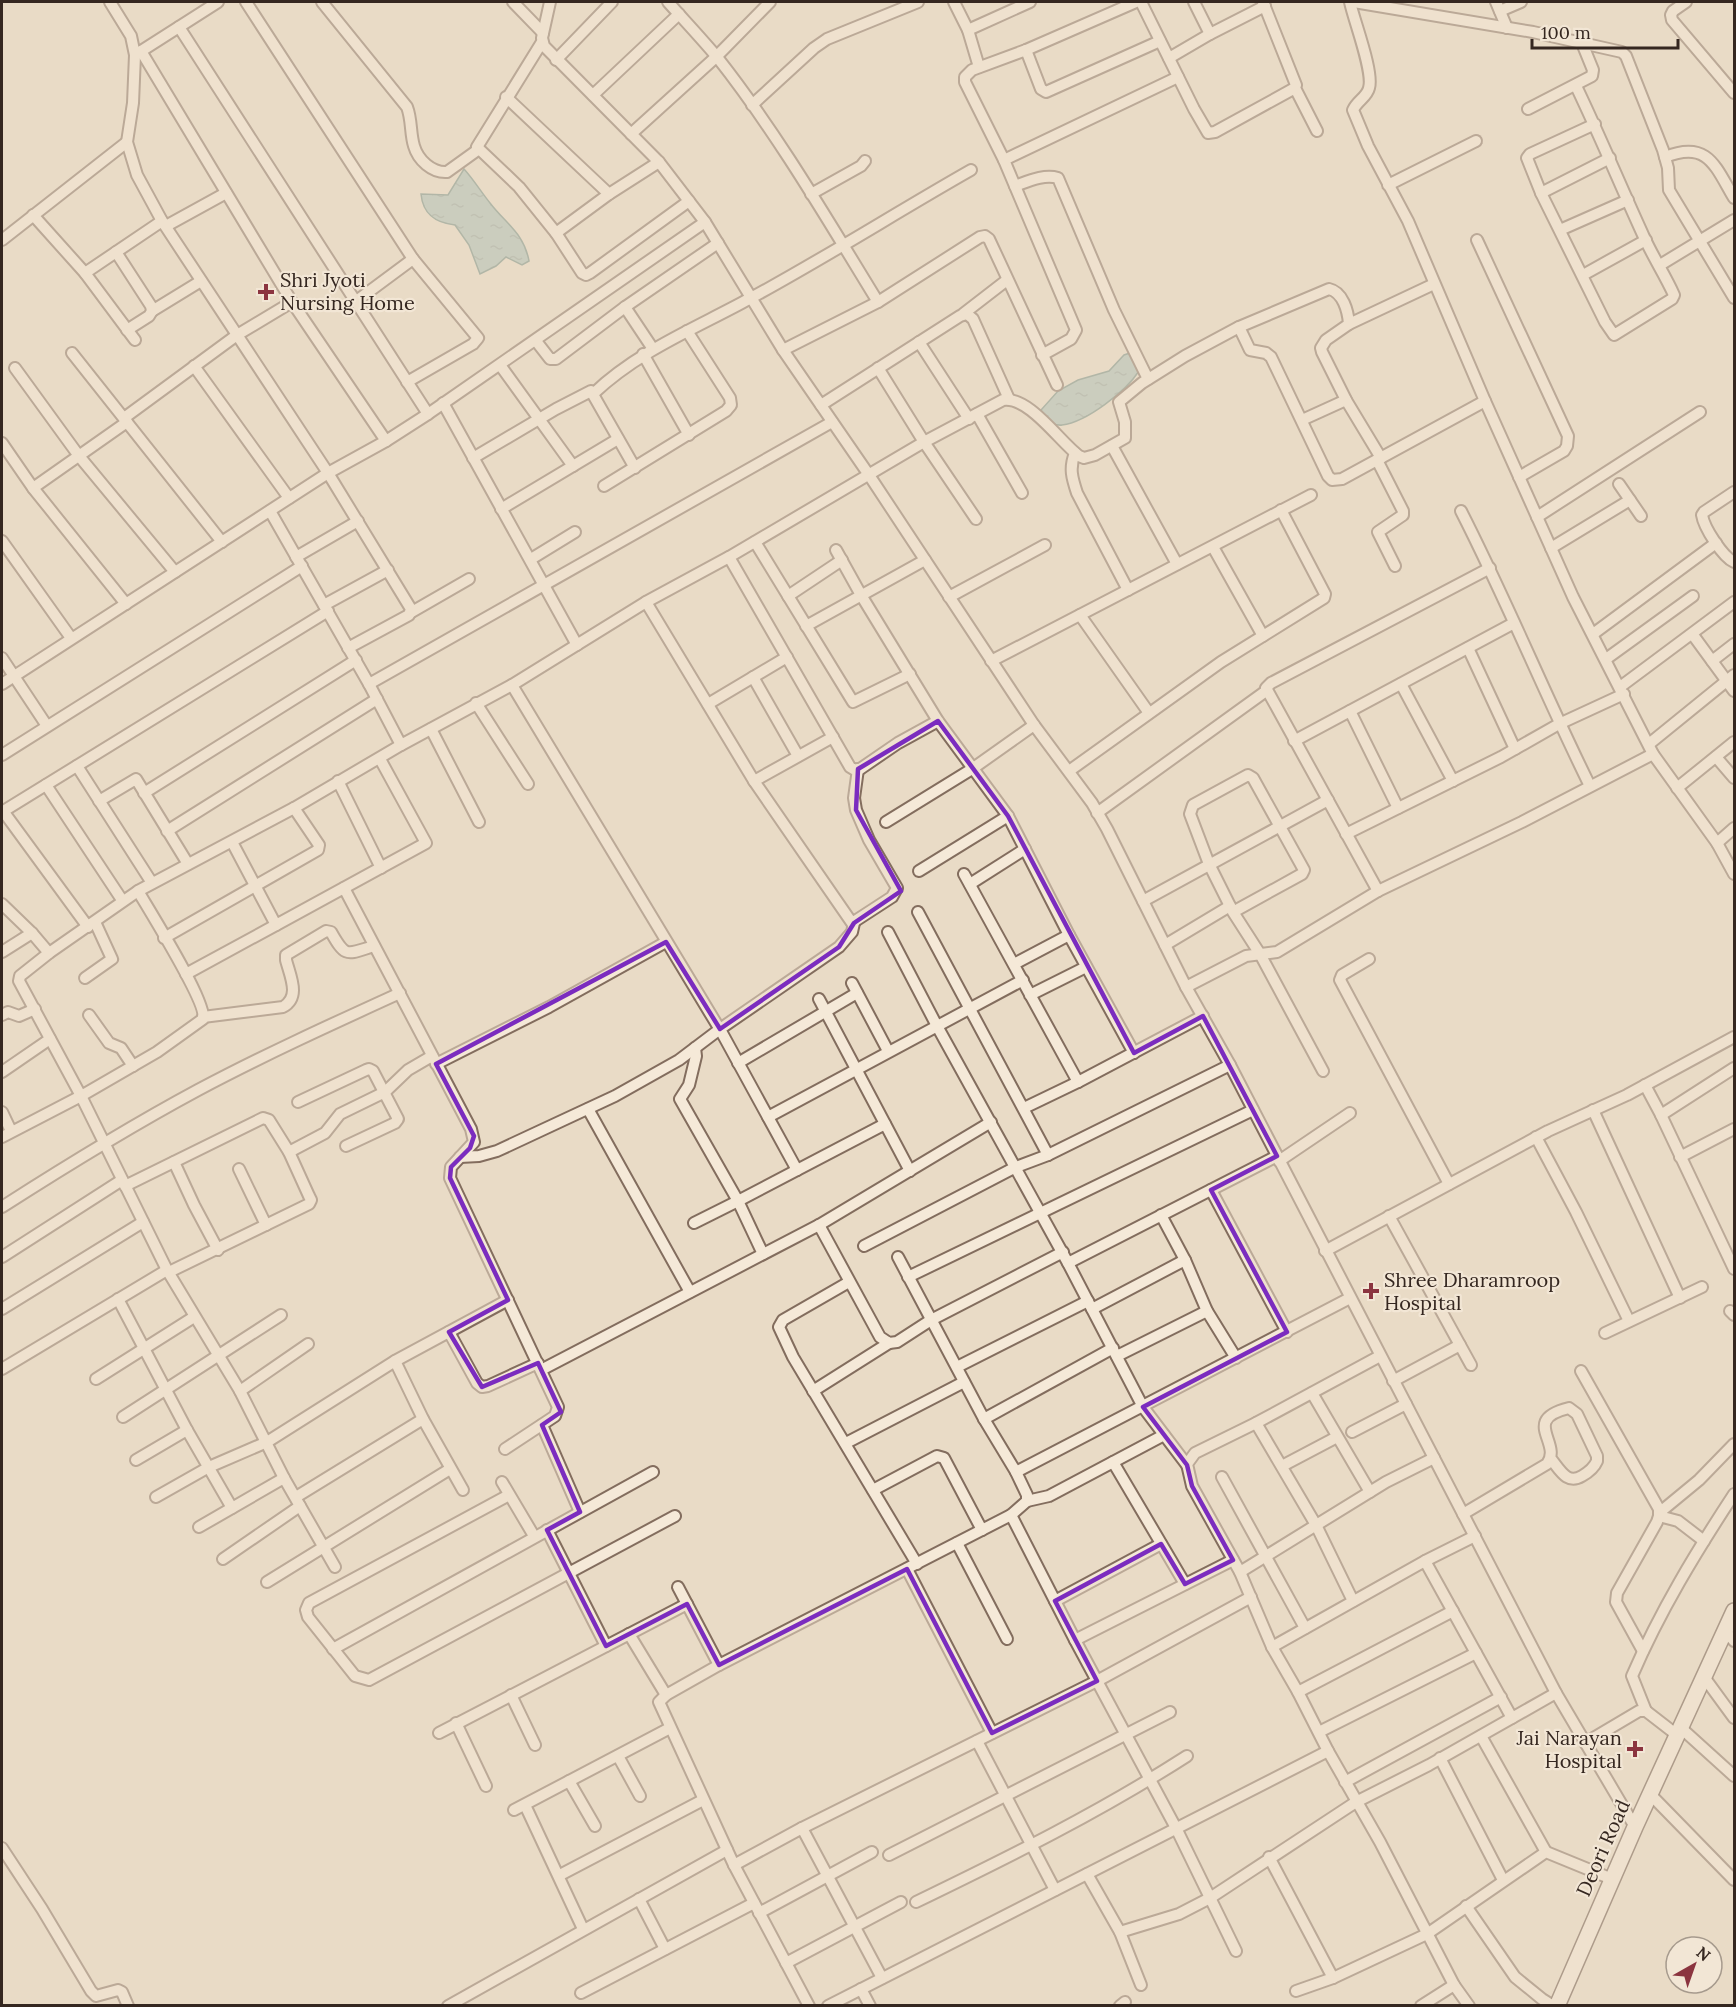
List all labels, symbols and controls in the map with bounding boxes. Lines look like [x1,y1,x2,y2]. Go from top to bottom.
scale bar [1532,12,1678,50]
text: 100 m [1541,21,1591,44]
place label: Shri Jyoti Nursing Home [280,267,415,315]
marker: Shri Jyoti Nursing Home [257,283,275,301]
place label: Shree Dharamroop Hospital [1384,1267,1560,1315]
marker: Shree Dharamroop Hospital [1362,1282,1380,1300]
place label: Jai Narayan Hospital [1516,1725,1622,1773]
marker: Jai Narayan Hospital [1626,1740,1644,1758]
street label: Deori Road [1570,1796,1635,1900]
north arrow [1664,1935,1724,1995]
text: N [1692,1942,1715,1965]

